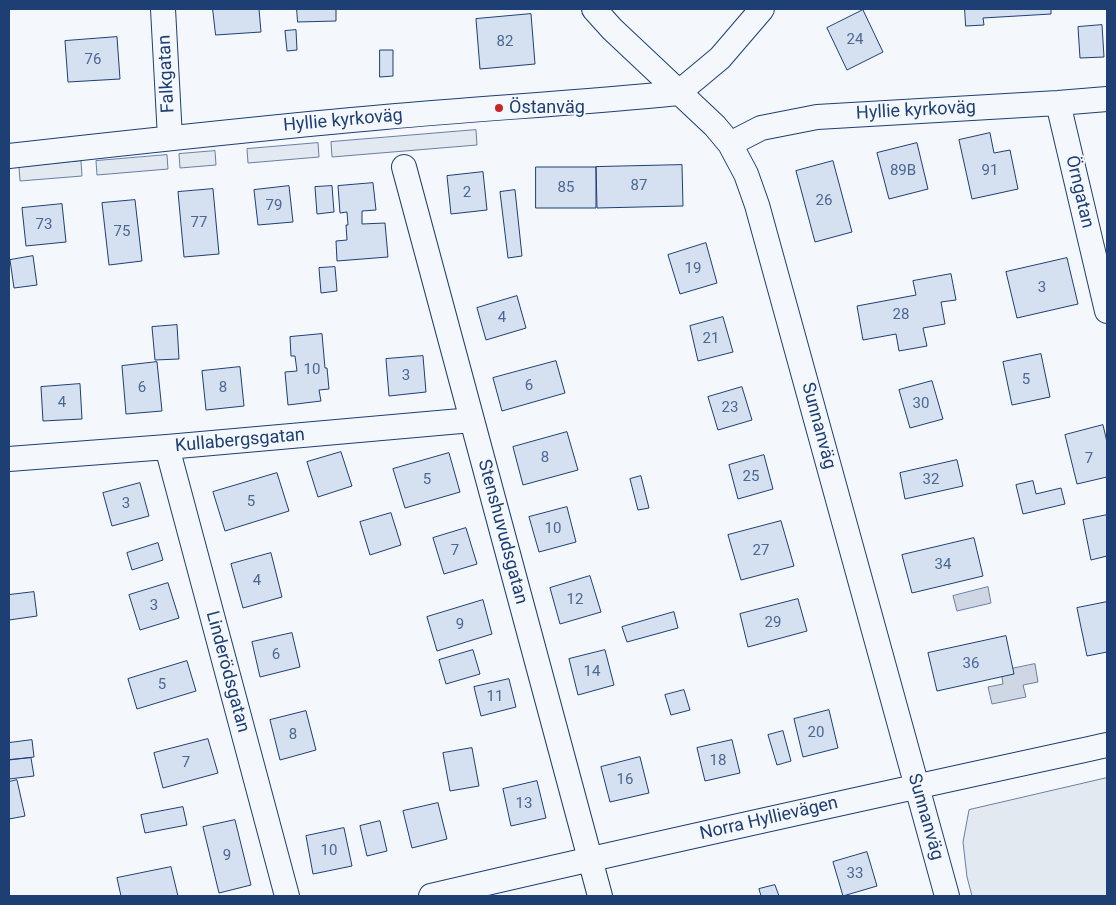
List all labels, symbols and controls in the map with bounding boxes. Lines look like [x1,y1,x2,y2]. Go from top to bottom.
house number: 24 [847,31,863,49]
house number: 82 [497,33,513,51]
street label: Falkgatan [154,34,180,114]
house number: 76 [85,51,101,69]
place label: Östanväg [509,97,585,119]
street label: Hyllie kyrkoväg [856,97,976,125]
marker: Östanväg [493,102,505,114]
street label: Hyllie kyrkoväg [282,105,404,137]
street label: Örngatan [1060,154,1098,230]
house number: 89B [890,162,916,180]
house number: 91 [982,162,998,180]
house number: 87 [631,177,647,195]
house number: 85 [558,179,574,197]
house number: 2 [463,184,471,202]
house number: 26 [816,192,832,210]
house number: 79 [266,197,282,215]
house number: 77 [191,214,207,232]
house number: 73 [36,216,52,234]
house number: 75 [114,223,130,241]
house number: 19 [685,260,701,278]
house number: 3 [1038,279,1046,297]
house number: 28 [893,306,909,324]
house number: 4 [498,309,506,327]
house number: 21 [703,330,719,348]
house number: 10 [304,361,320,379]
house number: 3 [402,367,410,385]
house number: 5 [1022,371,1030,389]
house number: 6 [525,377,533,395]
house number: 6 [138,379,146,397]
house number: 8 [219,379,227,397]
street label: Sunnanväg [796,380,840,472]
house number: 4 [58,394,66,412]
house number: 30 [913,395,929,413]
house number: 23 [722,399,738,417]
street label: Kullabergsgatan [174,425,306,457]
house number: 8 [541,449,549,467]
house number: 7 [1085,450,1093,468]
street label: Stenshuvudsgatan [472,457,532,607]
house number: 25 [743,468,759,486]
house number: 5 [423,471,431,489]
house number: 32 [923,471,939,489]
house number: 5 [247,493,255,511]
house number: 3 [122,495,130,513]
house number: 10 [545,520,561,538]
house number: 7 [451,542,459,560]
house number: 27 [753,542,769,560]
house number: 34 [935,556,951,574]
house number: 4 [253,572,261,590]
house number: 12 [567,591,583,609]
house number: 3 [150,597,158,615]
street label: Linderödsgatan [200,609,254,735]
house number: 29 [765,614,781,632]
house number: 9 [456,616,464,634]
house number: 6 [272,646,280,664]
house number: 36 [963,655,979,673]
house number: 14 [584,663,600,681]
house number: 5 [158,676,166,694]
house number: 11 [487,688,503,706]
house number: 20 [808,724,824,742]
house number: 8 [289,726,297,744]
house number: 18 [710,752,726,770]
house number: 7 [182,754,190,772]
house number: 16 [617,771,633,789]
street label: Sunnanväg [902,771,948,863]
street label: Norra Hyllievägen [698,793,840,845]
house number: 13 [516,795,532,813]
house number: 10 [321,842,337,860]
house number: 9 [223,847,231,865]
house number: 33 [847,865,863,883]

